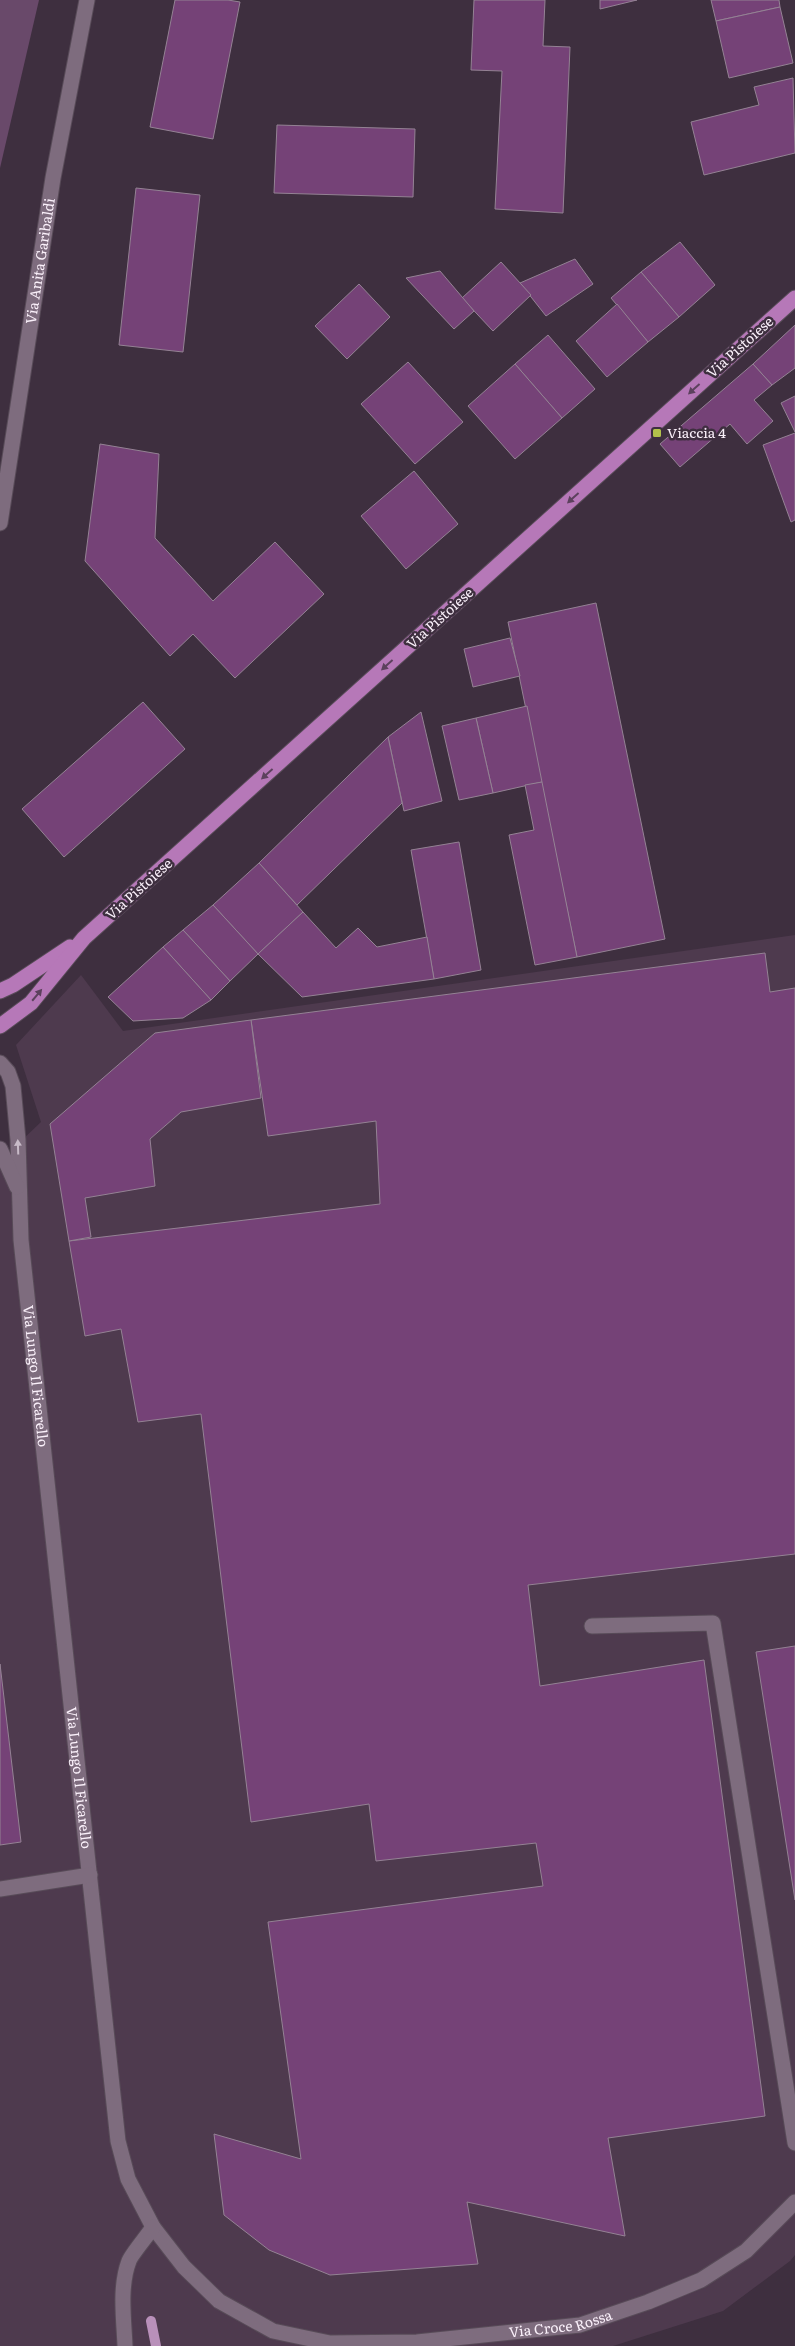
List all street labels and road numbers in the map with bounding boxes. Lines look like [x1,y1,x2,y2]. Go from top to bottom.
street label: Via Anita Garibaldi [20,196,59,325]
street label: Via Pistoiese [702,311,777,382]
street label: Via Pistoiese [402,582,477,653]
street label: Via Pistoiese [101,853,176,924]
street label: Via Lungo Il Ficarello [19,1304,54,1448]
street label: Via Lungo Il Ficarello [62,1706,97,1849]
street label: Via Croce Rossa [508,2304,615,2341]

